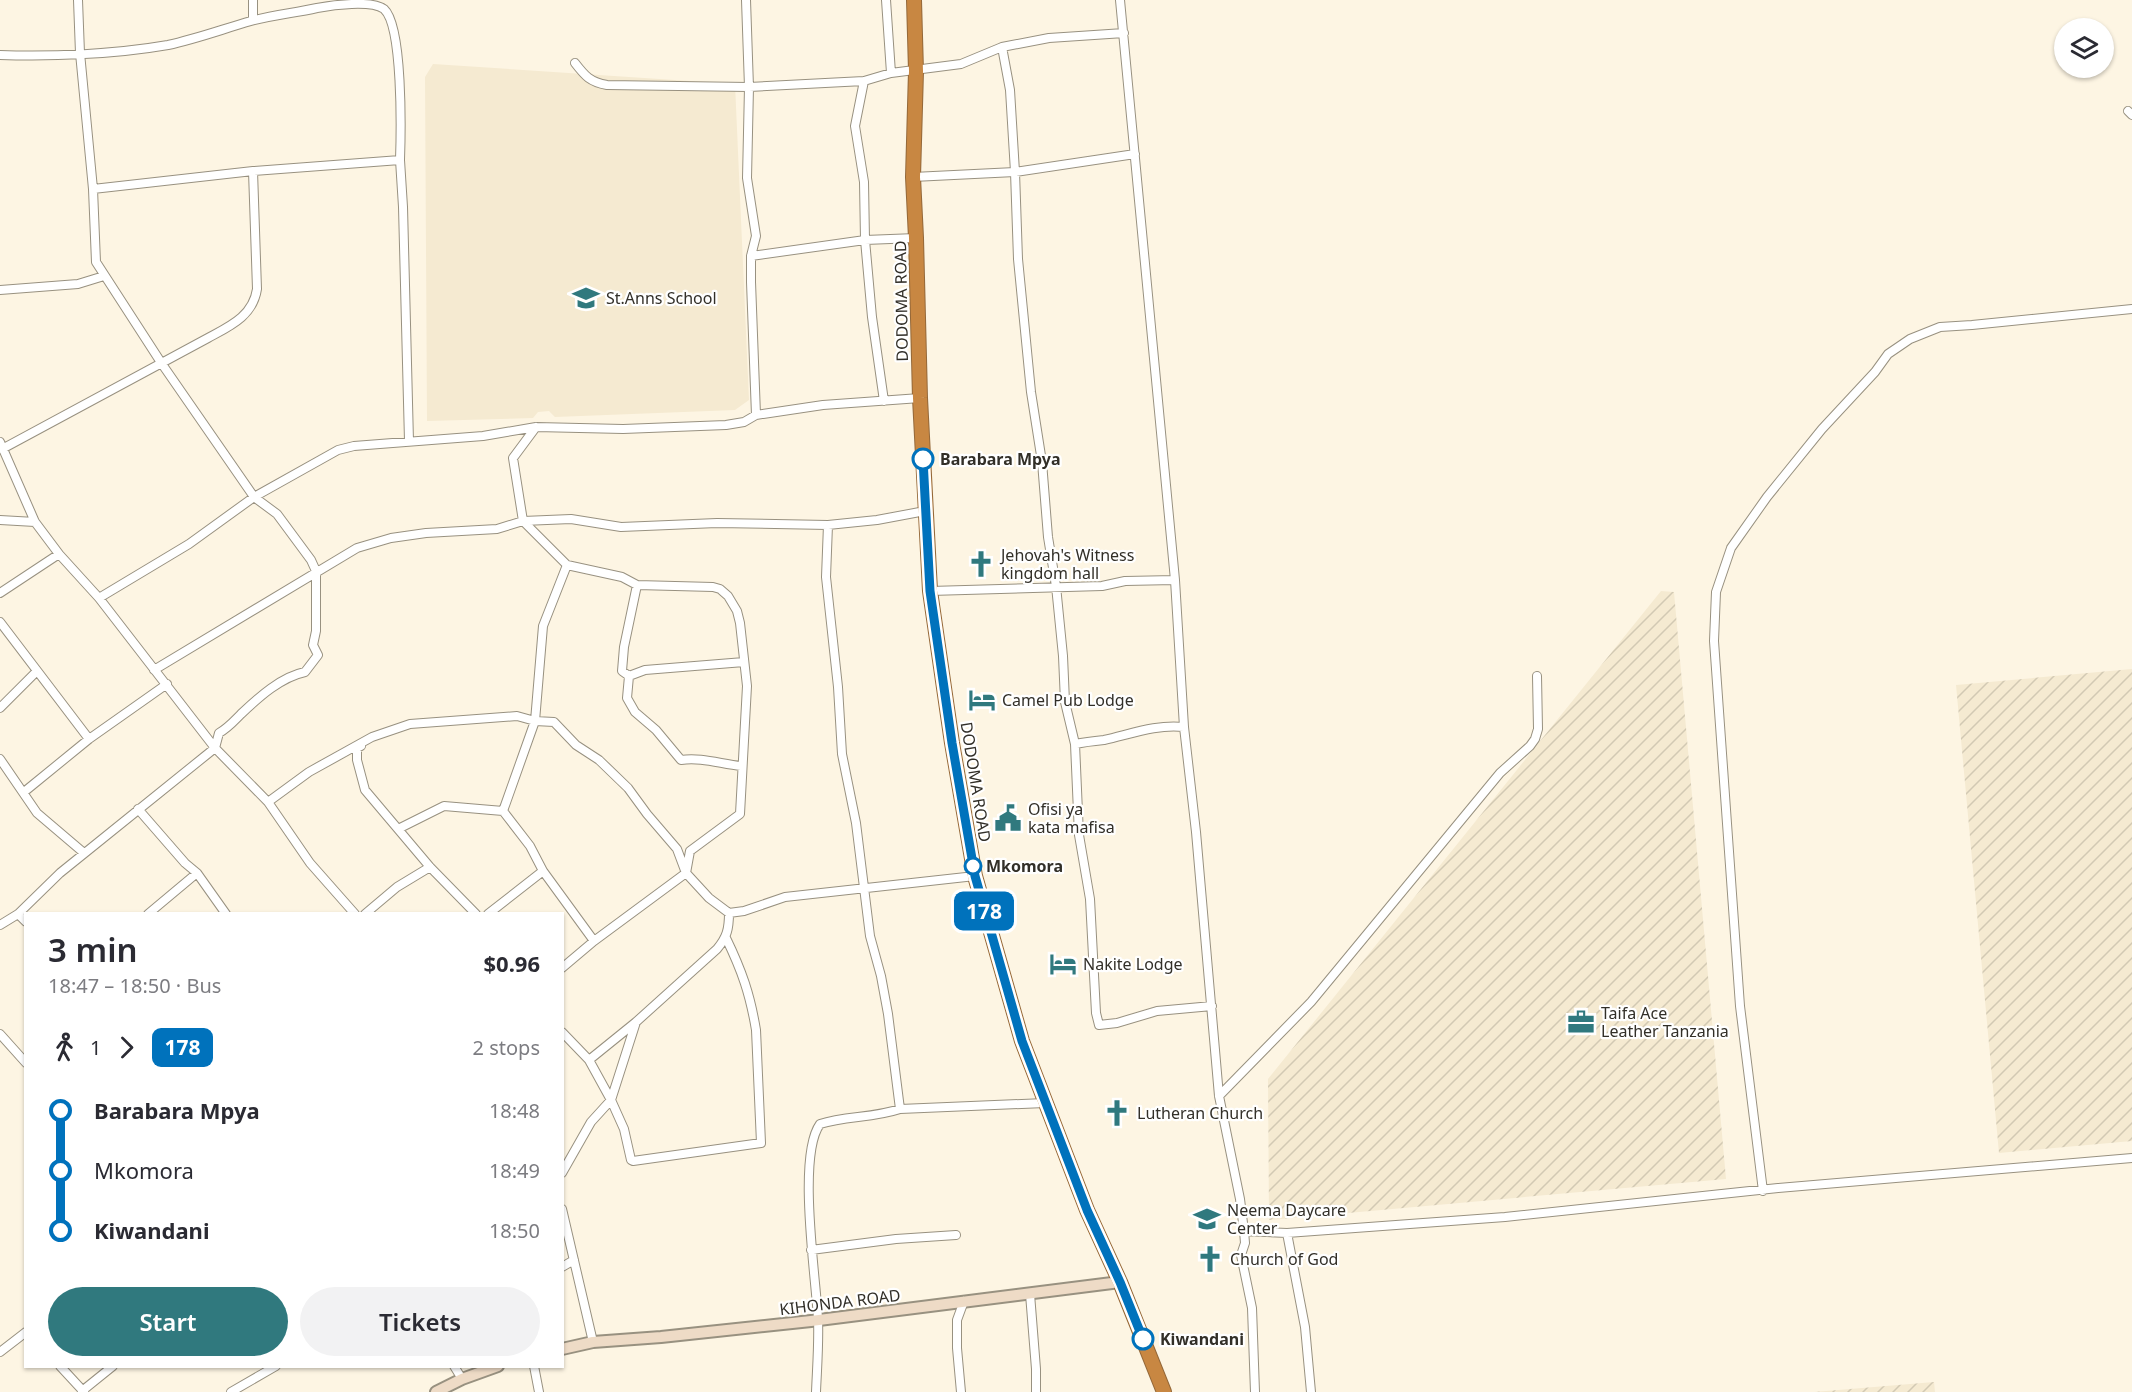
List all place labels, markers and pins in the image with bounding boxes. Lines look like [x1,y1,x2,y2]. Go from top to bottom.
school or university icon: St.Anns School [571,283,601,313]
place label: St.Anns School [606,287,717,309]
marker: Barabara Mpya [912,448,934,470]
place label: Barabara Mpya [940,448,1061,470]
place label: Jehovah's Witness kingdom hall [999,544,1134,584]
church icon: Jehovah's Witness kingdom hall [966,549,996,579]
hotel icon: Camel Pub Lodge [967,685,997,715]
place label: Camel Pub Lodge [1002,689,1134,711]
place label: Ofisi ya kata mafisa [1028,798,1115,838]
public building icon: Ofisi ya kata mafisa [993,803,1023,833]
place label: Mkomora [986,855,1063,877]
marker: Mkomora [964,857,982,875]
hotel icon: Nakite Lodge [1048,949,1078,979]
place label: Nakite Lodge [1083,953,1183,975]
place label: Taifa Ace Leather Tanzania [1601,1002,1729,1042]
office icon: Taifa Ace Leather Tanzania [1566,1007,1596,1037]
church icon: Lutheran Church [1102,1098,1132,1128]
place label: Lutheran Church [1137,1102,1263,1124]
place label: Neema Daycare Center [1227,1199,1346,1239]
school or university icon: Neema Daycare Center [1192,1204,1222,1234]
church icon: Church of God [1195,1244,1225,1274]
place label: Church of God [1230,1248,1338,1270]
marker: Kiwandani [1132,1328,1154,1350]
place label: Kiwandani [1160,1328,1244,1350]

